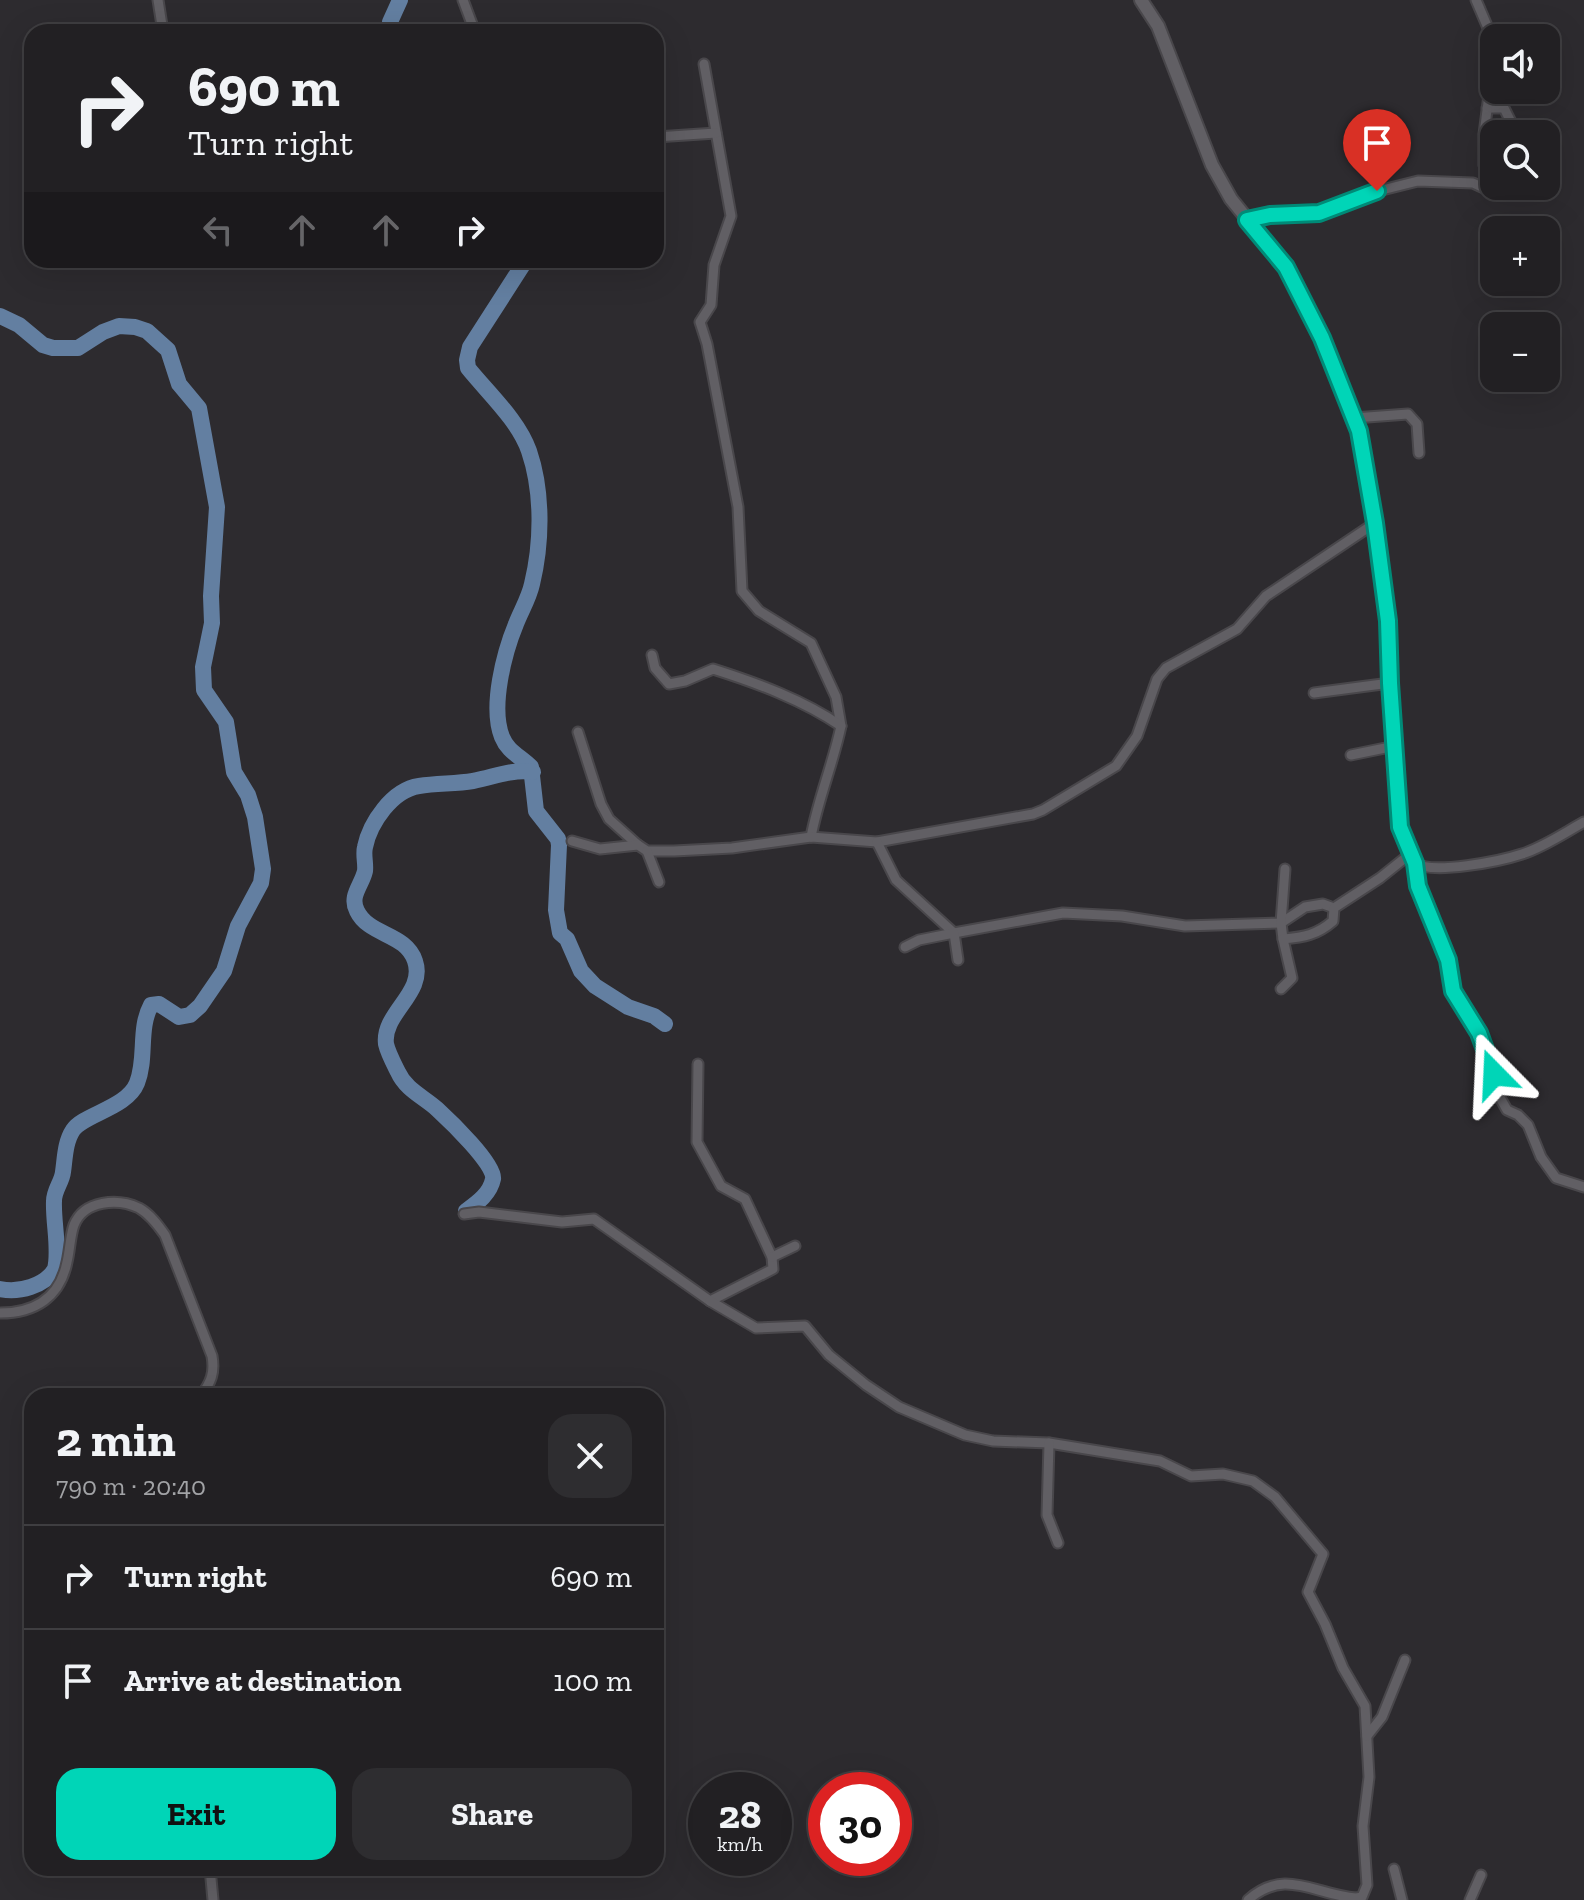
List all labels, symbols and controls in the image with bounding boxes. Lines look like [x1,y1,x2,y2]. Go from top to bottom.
map controls [1480,24,1560,392]
button: sound [1480,24,1560,104]
text: 690 m [188,53,340,120]
icon: right [56,56,160,160]
pin [1343,109,1411,191]
button: search [1480,120,1560,200]
text: Turn right [188,121,353,164]
icon: arrive [1355,121,1399,165]
icon: left [196,208,240,252]
icon: ahead [280,208,324,252]
icon: ahead [364,208,408,252]
icon: right [448,208,492,252]
button: + [1480,216,1560,296]
button: − [1480,312,1560,392]
position arrow [1452,1032,1536,1116]
text: 2 min [56,1411,176,1468]
button: close [548,1414,632,1498]
text: 790 m · 20:40 [56,1470,206,1502]
icon: right [56,1555,100,1599]
text: Turn right [124,1559,266,1595]
text: 690 m [550,1559,632,1595]
icon: arrive [56,1659,100,1703]
text: Arrive at destination [124,1663,401,1699]
text: 100 m [553,1663,632,1699]
button: Exit [56,1768,336,1860]
button: Share [352,1768,632,1860]
speed limit sign: 30 [808,1772,912,1876]
text: 28 [718,1790,762,1838]
text: km/h [717,1832,763,1856]

